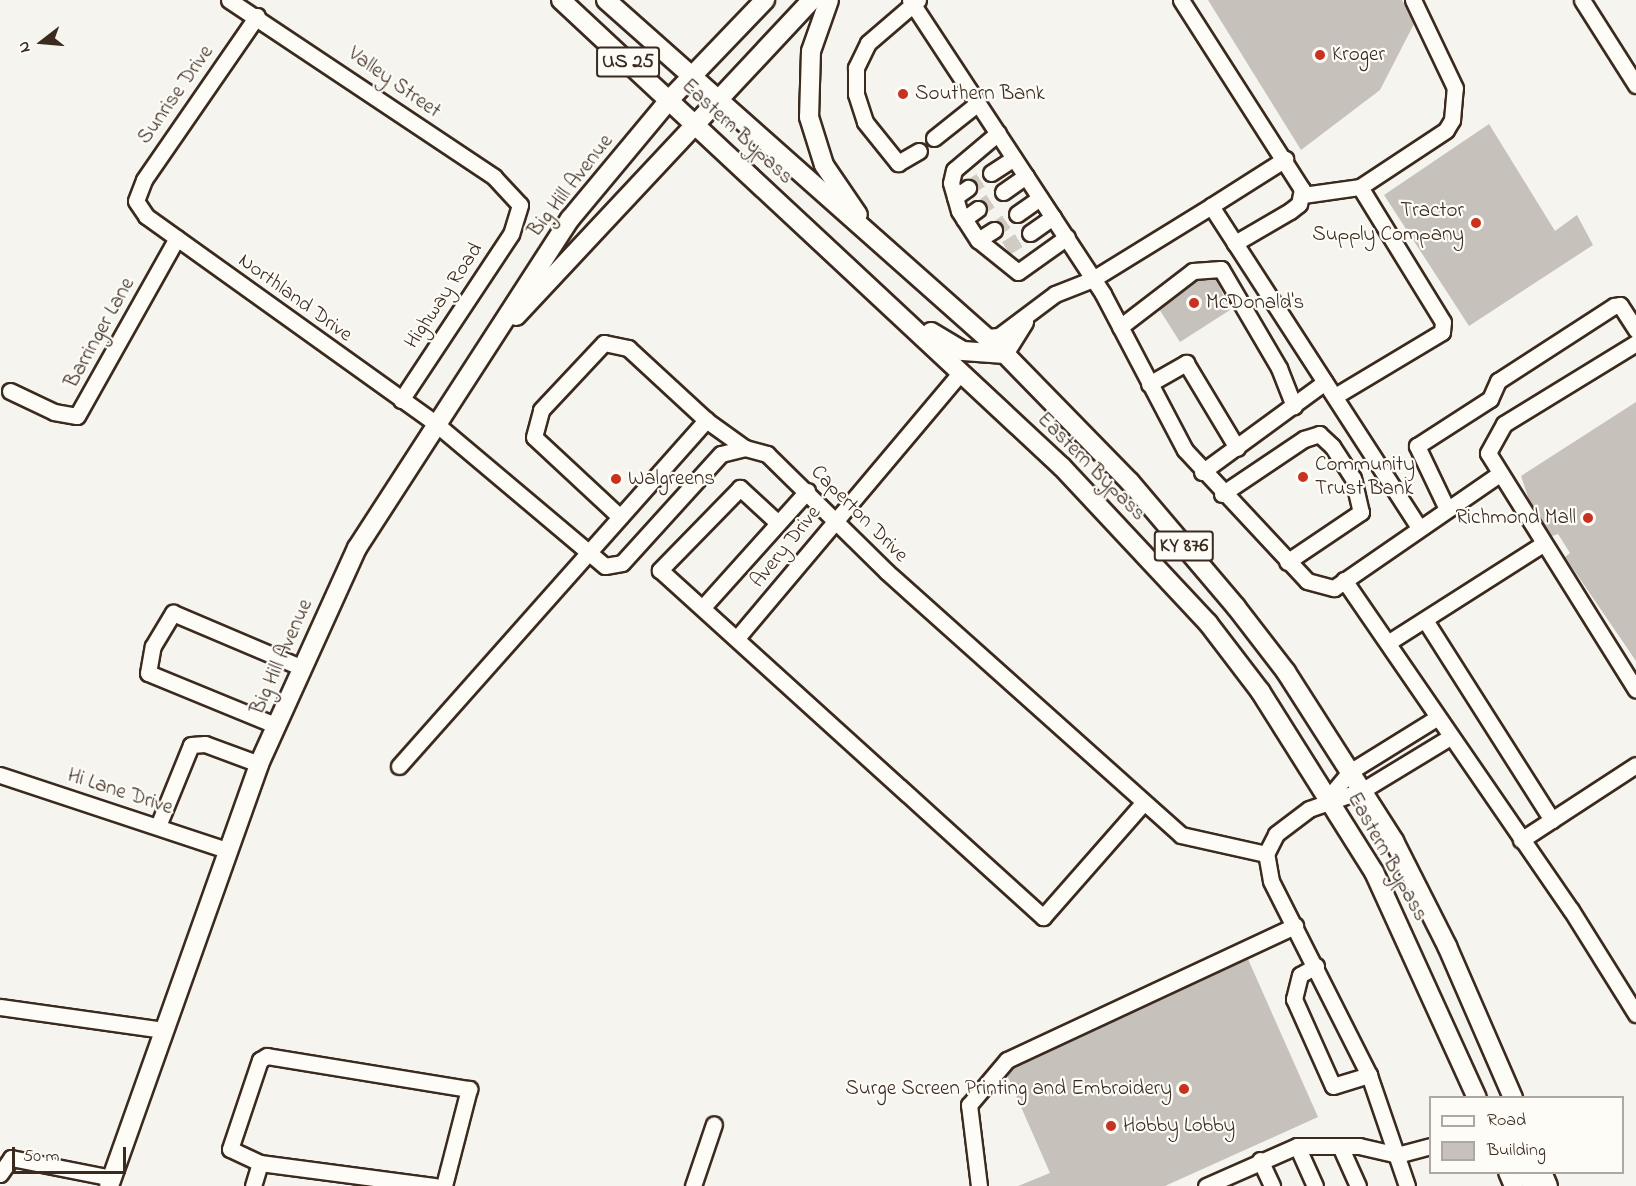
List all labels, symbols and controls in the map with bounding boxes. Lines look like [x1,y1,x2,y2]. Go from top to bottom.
north arrow [12,12,72,72]
text: N [12,38,38,55]
street label: Sunrise Drive [133,41,219,149]
street label: Valley Street [343,42,445,124]
place label: Kroger [1332,42,1385,68]
road number: US 25 [595,45,661,79]
marker: Kroger [1313,48,1327,62]
street label: Eastern Bypass [676,74,798,190]
place label: Southern Bank [915,81,1045,107]
marker: Southern Bank [896,87,910,101]
street label: Big Hill Avenue [523,130,619,242]
place label: Tractor Supply Company [1312,198,1464,248]
marker: Tractor Supply Company [1469,216,1483,230]
street label: Highway Road [399,238,489,354]
street label: Northland Drive [233,248,357,348]
street label: Barringer Lane [59,273,141,393]
place label: McDonald's [1206,290,1304,316]
marker: McDonald's [1187,296,1201,310]
street label: Eastern Bypass [1031,407,1151,527]
place label: Community Trust Bank [1315,452,1415,502]
street label: Caperton Drive [805,460,913,568]
place label: Walgreens [628,466,715,492]
marker: Community Trust Bank [1296,470,1310,484]
marker: Walgreens [609,472,623,486]
street label: Avery Drive [745,501,827,593]
place label: Richmond Mall [1456,505,1576,531]
marker: Richmond Mall [1581,511,1595,525]
road number: KY 876 [1152,529,1216,563]
street label: Big Hill Avenue [245,595,319,719]
street label: Hi Lane Drive [64,763,176,821]
street label: Eastern Bypass [1341,788,1433,926]
place label: Surge Screen Printing and Embroidery [845,1076,1172,1102]
marker: Surge Screen Printing and Embroidery [1177,1082,1191,1096]
legend [1429,1096,1624,1174]
text: Road [1487,1108,1526,1134]
place label: Hobby Lobby [1123,1113,1235,1139]
marker: Hobby Lobby [1104,1119,1118,1133]
scale bar [15,1135,129,1173]
text: Building [1487,1138,1546,1164]
text: 50 m [23,1144,60,1170]

